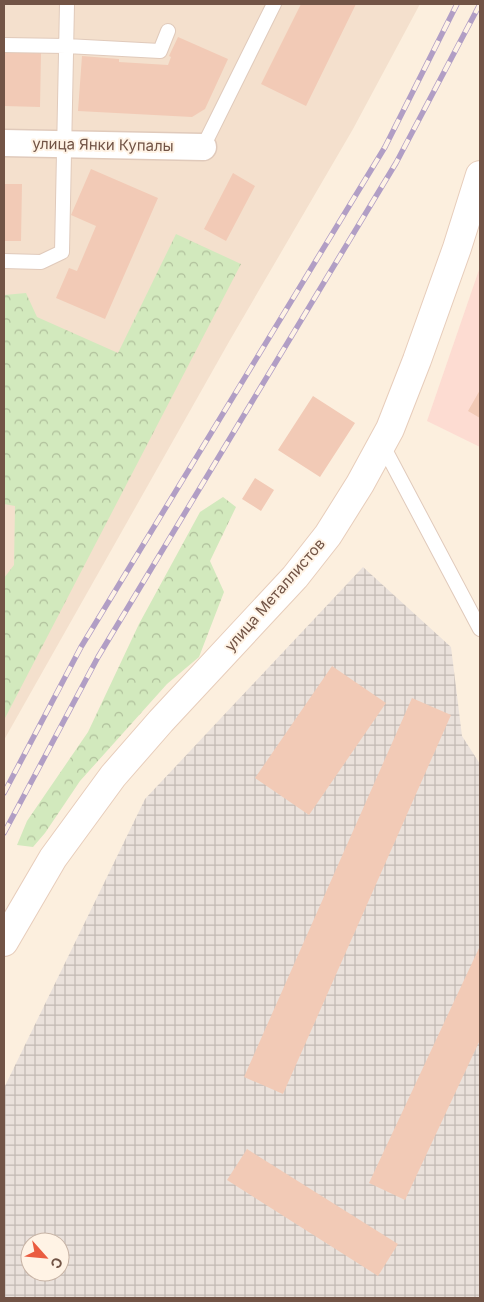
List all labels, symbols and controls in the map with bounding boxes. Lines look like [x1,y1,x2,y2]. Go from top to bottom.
street label: улица Янки Купалы [32,134,174,155]
street label: улица Металлистов [220,534,329,655]
north arrow [20,1232,70,1282]
text: С [47,1255,67,1272]

